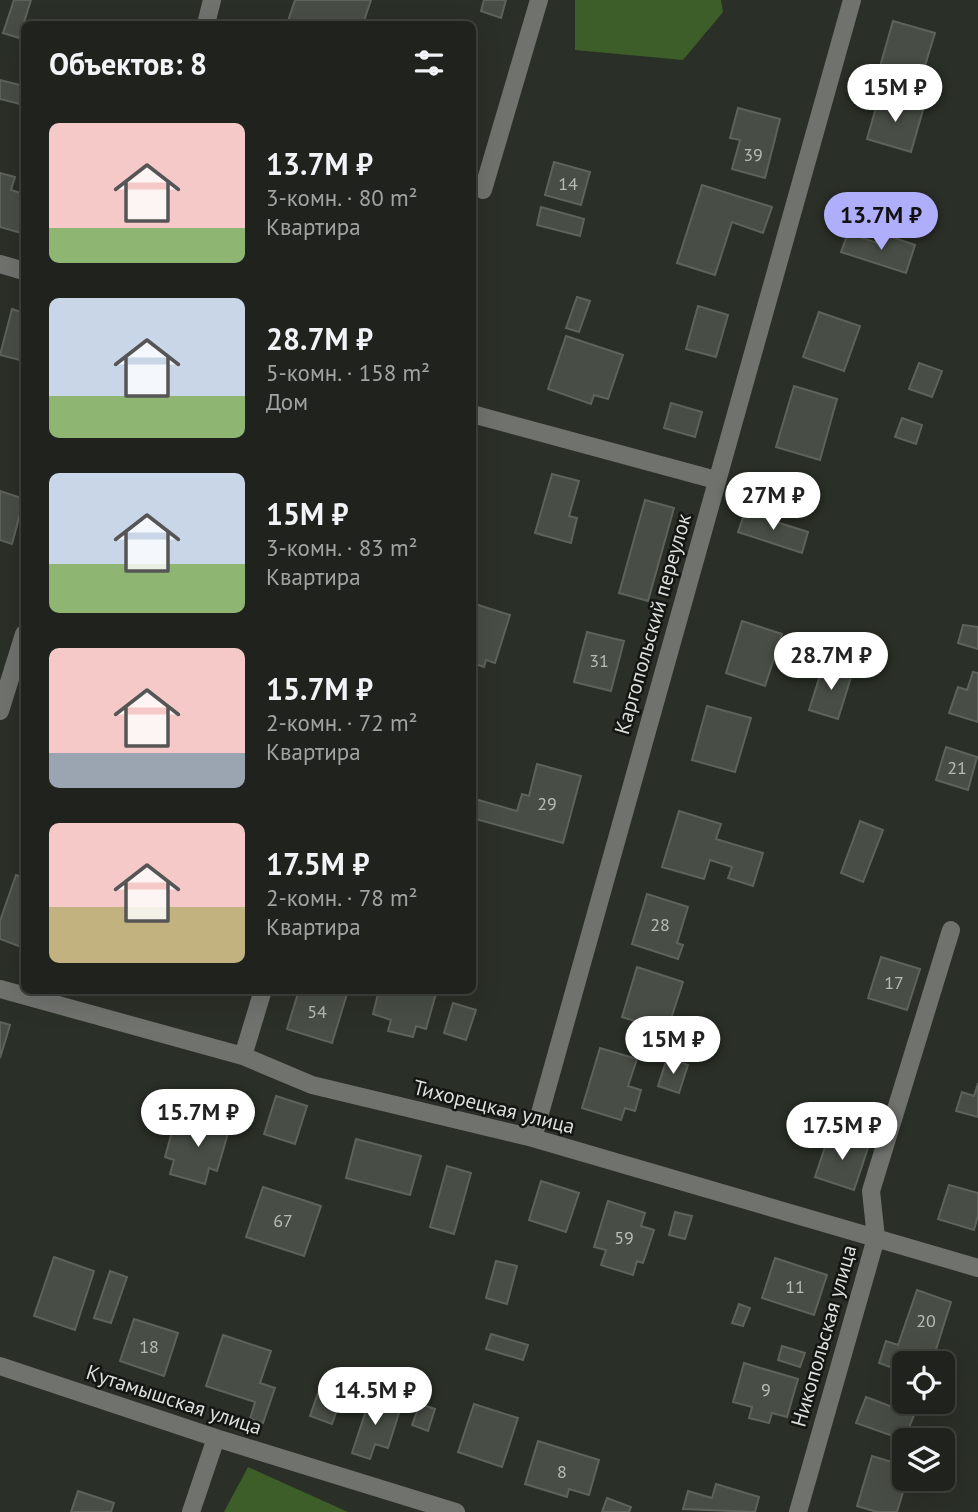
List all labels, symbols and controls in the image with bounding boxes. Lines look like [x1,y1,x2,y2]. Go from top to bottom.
text: Объектов: 8 [49,44,207,83]
icon: filters [410,44,448,82]
pin: 15M ₽ [846,64,944,124]
text: 15M ₽ [863,72,927,101]
house number: 39 [743,143,763,166]
text: 13.7M ₽ [266,144,373,183]
icon: home [105,151,189,235]
house number: 14 [558,172,578,195]
text: 3-комн. · 80 m² [266,183,418,212]
pin: 13.7M ₽ [816,192,946,252]
text: 13.7M ₽ [840,200,922,229]
text: Квартира [266,212,361,241]
text: 28.7M ₽ [266,319,373,358]
icon: home [105,326,189,410]
text: 5-комн. · 158 m² [266,358,430,387]
text: Дом [266,387,308,416]
pin: 27M ₽ [724,472,822,532]
text: 27M ₽ [741,480,805,509]
text: 15M ₽ [266,494,349,533]
icon: home [105,501,189,585]
street label: Каргопольский переулок [608,510,697,737]
text: 3-комн. · 83 m² [266,533,418,562]
text: Квартира [266,562,361,591]
pin: 28.7M ₽ [766,632,896,692]
text: 28.7M ₽ [790,640,872,669]
house number: 31 [589,649,609,672]
text: 15.7M ₽ [266,669,373,708]
icon: home [105,676,189,760]
text: 2-комн. · 72 m² [266,708,418,737]
text: Квартира [266,737,361,766]
house number: 21 [947,756,967,779]
house number: 29 [537,792,557,815]
text: 17.5M ₽ [266,844,369,883]
icon: home [105,851,189,935]
text: 2-комн. · 78 m² [266,883,418,912]
text: Квартира [266,912,361,941]
house number: 28 [650,913,670,936]
house number: 17 [884,971,904,994]
house number: 54 [307,1000,327,1023]
pin: 15M ₽ [624,1016,722,1076]
text: 15M ₽ [641,1024,705,1053]
street label: Тихорецкая улица [411,1073,578,1140]
pin: 15.7M ₽ [133,1090,263,1149]
text: 15.7M ₽ [157,1097,239,1126]
pin: 17.5M ₽ [777,1102,907,1162]
text: 17.5M ₽ [802,1110,882,1139]
house number: 67 [273,1209,293,1232]
house number: 59 [614,1226,634,1249]
street label: Никопольская улица [785,1242,862,1430]
house number: 11 [785,1275,805,1298]
house number: 20 [916,1309,936,1332]
house number: 18 [139,1335,159,1358]
map controls [892,1351,955,1491]
button: locate [892,1351,955,1414]
street label: Кутамышская улица [83,1358,265,1441]
pin: 14.5M ₽ [310,1368,440,1427]
text: 14.5M ₽ [334,1375,416,1404]
house number: 9 [761,1378,771,1401]
button: layers [892,1428,955,1491]
house number: 8 [557,1460,567,1483]

